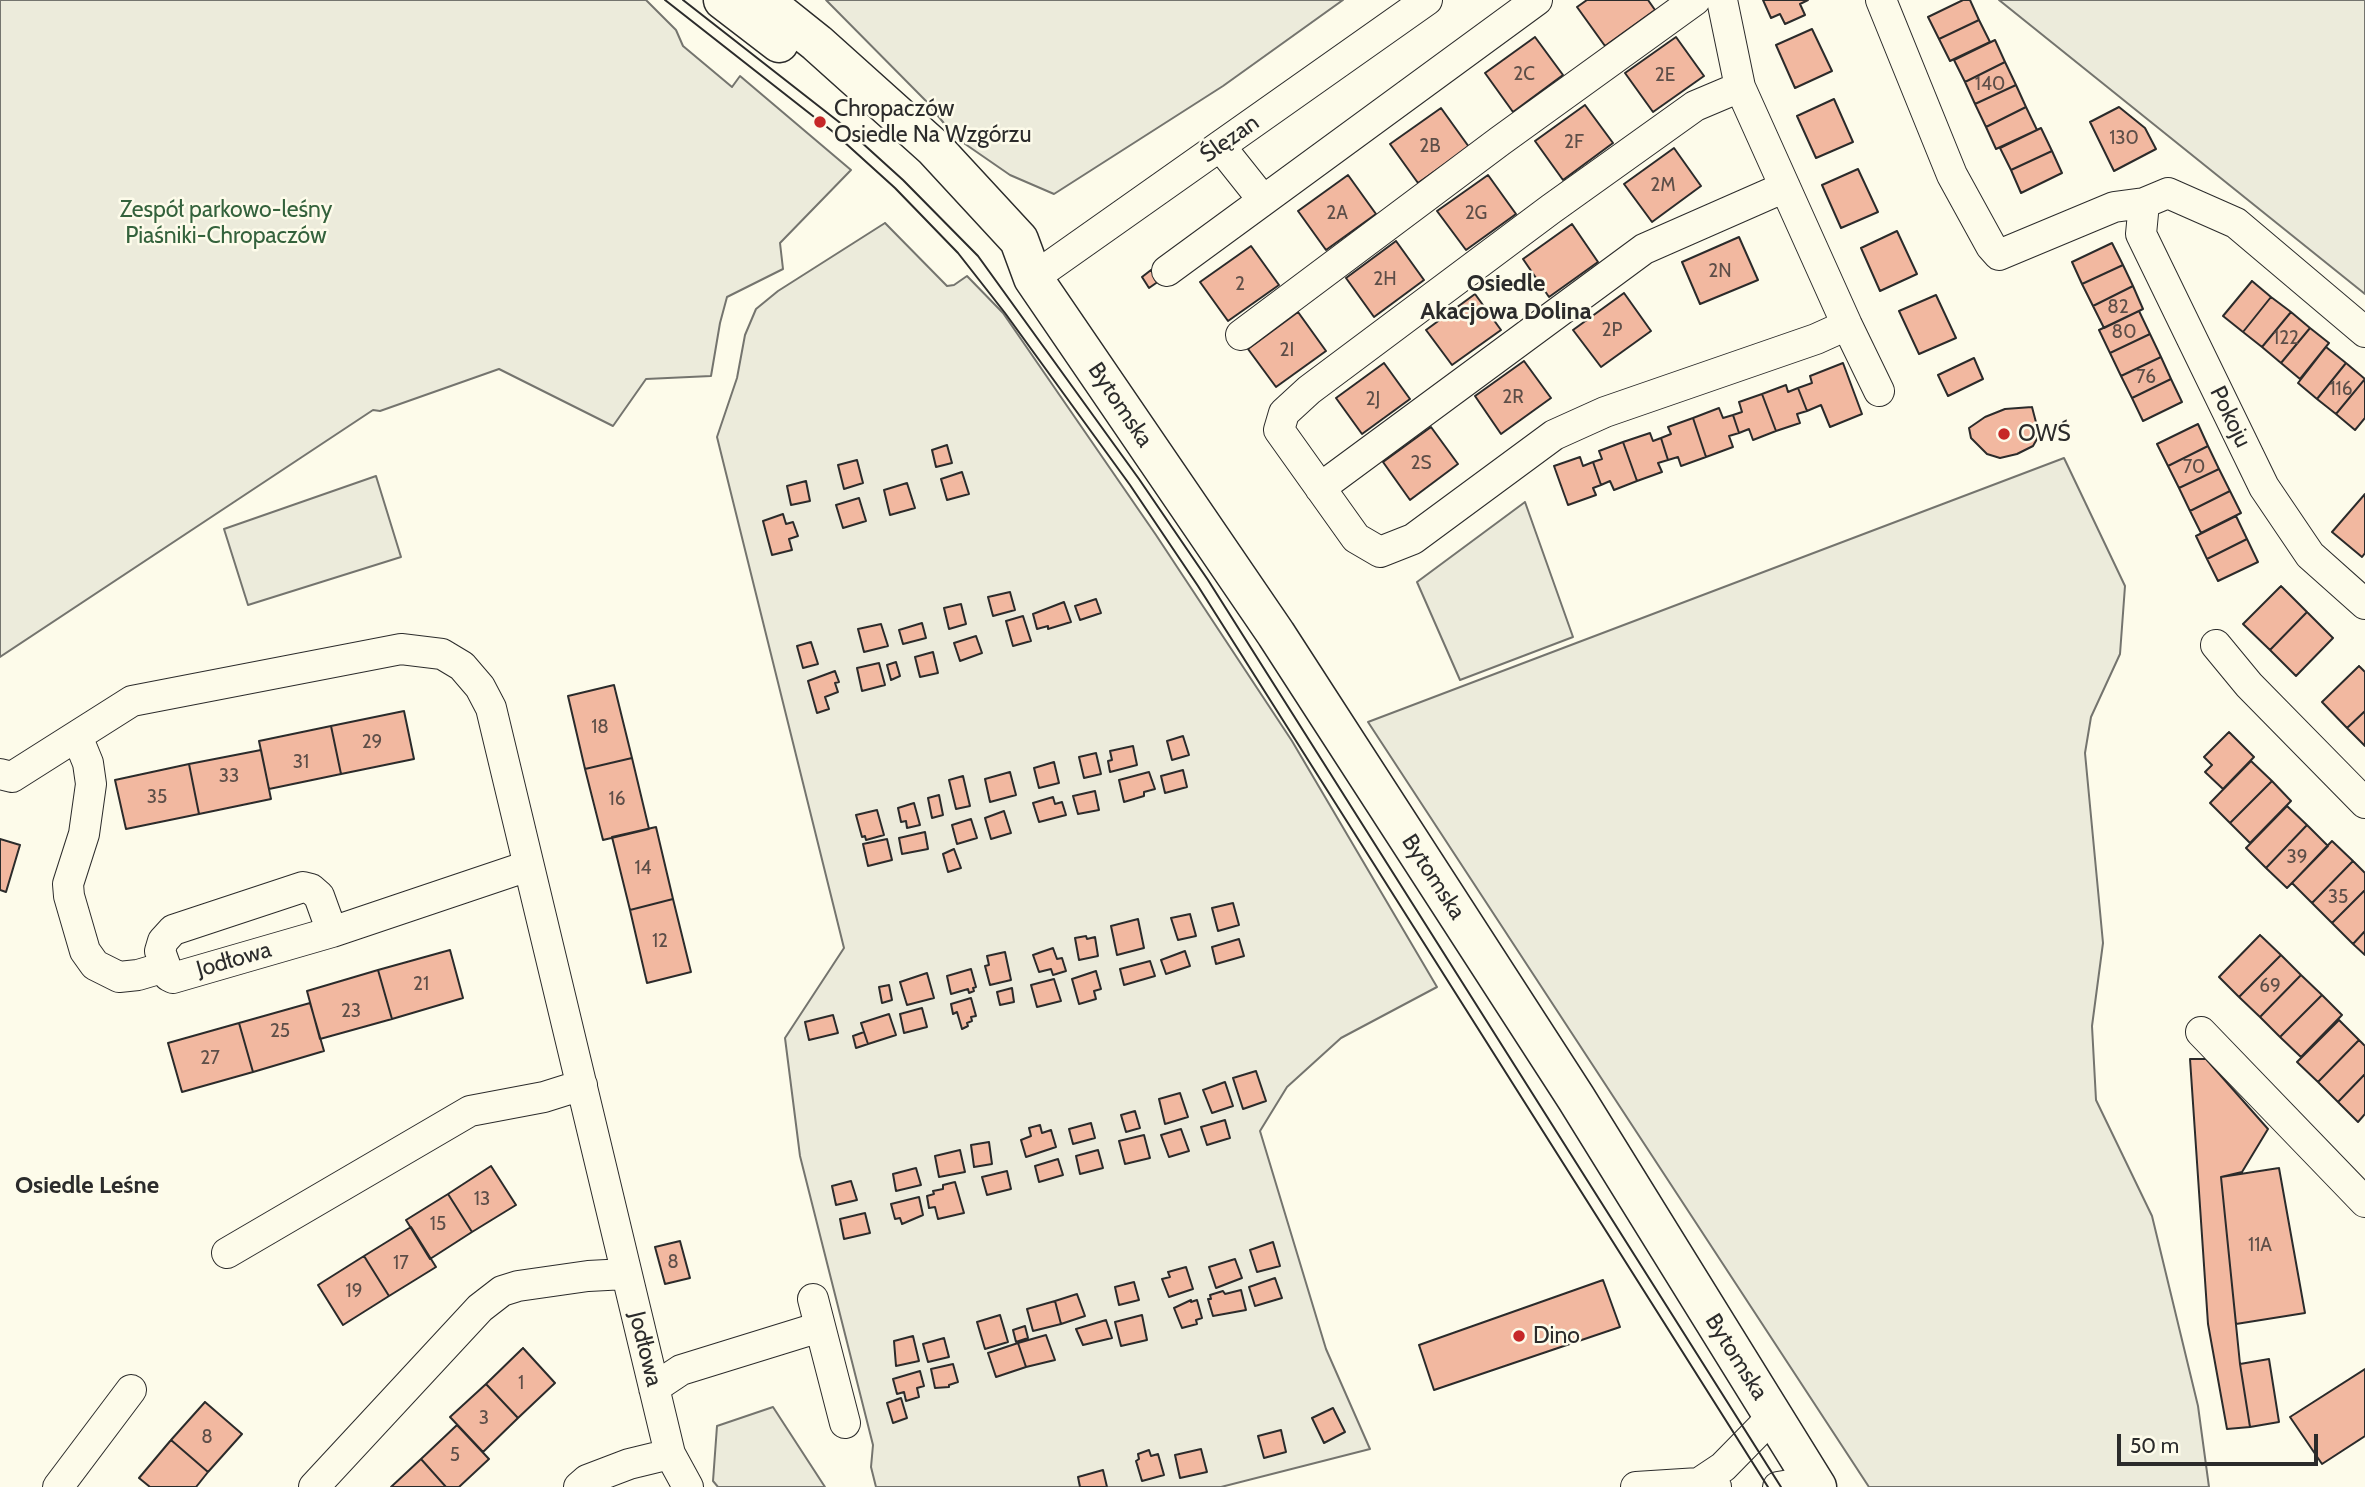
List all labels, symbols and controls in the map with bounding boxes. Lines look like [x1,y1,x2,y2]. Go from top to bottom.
house number: 2C [1513,63,1535,85]
house number: 2E [1655,64,1675,86]
house number: 140 [1975,73,2005,95]
place label: Chropaczów Osiedle Na Wzgórzu [834,95,1031,149]
street label: Ślęzan [1195,109,1265,169]
marker: Chropaczów Osiedle Na Wzgórzu [812,114,828,130]
house number: 130 [2109,127,2139,149]
house number: 2F [1564,131,1584,153]
house number: 2B [1419,135,1441,157]
house number: 2M [1650,174,1676,196]
park label: Zespół parkowo-leśny Piaśniki-Chropaczów [120,196,332,250]
house number: 2A [1326,202,1348,224]
house number: 2G [1465,202,1487,224]
house number: 2N [1708,260,1732,282]
house number: 2H [1373,268,1397,290]
district label: Osiedle Akacjowa Dolina [1420,270,1592,326]
house number: 2 [1235,273,1245,295]
house number: 82 [2107,296,2129,318]
house number: 2P [1602,319,1622,341]
house number: 80 [2112,321,2136,343]
house number: 122 [2273,327,2299,349]
house number: 2I [1280,339,1294,361]
street label: Bytomska [1082,357,1158,453]
house number: 76 [2136,366,2156,388]
house number: 116 [2329,378,2353,400]
street label: Pokoju [2203,382,2257,452]
house number: 2R [1502,386,1524,408]
house number: 2J [1366,388,1380,410]
place label: OWŚ [2018,420,2071,448]
marker: OWŚ [1996,426,2012,442]
house number: 2S [1410,452,1432,474]
house number: 70 [2183,456,2205,478]
house number: 18 [591,716,609,738]
house number: 29 [362,731,382,753]
house number: 31 [293,751,309,773]
house number: 33 [219,765,239,787]
house number: 35 [147,786,167,808]
house number: 16 [609,788,625,810]
street label: Bytomska [1395,829,1471,925]
house number: 39 [2286,846,2308,868]
house number: 14 [634,857,652,879]
house number: 35 [2328,886,2348,908]
house number: 12 [652,930,668,952]
street label: Jodłowa [193,936,275,984]
house number: 21 [413,973,429,995]
house number: 69 [2259,975,2281,997]
house number: 23 [341,1000,361,1022]
house number: 25 [270,1020,290,1042]
house number: 27 [200,1047,220,1069]
district label: Osiedle Leśne [15,1172,159,1200]
house number: 13 [474,1188,490,1210]
house number: 15 [430,1213,446,1235]
house number: 11A [2248,1234,2272,1256]
house number: 8 [667,1251,679,1273]
house number: 17 [393,1252,409,1274]
house number: 19 [346,1280,362,1302]
street label: Jodłowa [622,1309,668,1389]
street label: Bytomska [1699,1309,1773,1405]
place label: Dino [1533,1322,1580,1350]
marker: Dino [1511,1328,1527,1344]
house number: 1 [518,1372,524,1394]
house number: 3 [479,1407,489,1429]
scale bar [2120,1420,2321,1464]
house number: 8 [201,1426,213,1448]
text: 50 m [2130,1433,2179,1458]
house number: 5 [450,1444,460,1466]

